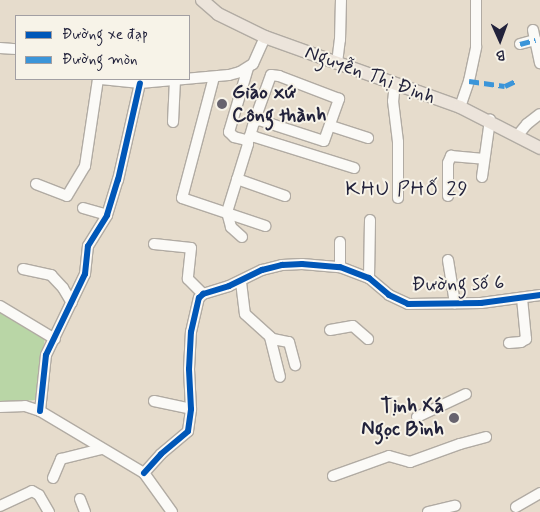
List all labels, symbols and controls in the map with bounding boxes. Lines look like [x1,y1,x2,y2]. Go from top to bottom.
legend [15,15,190,80]
north arrow [475,15,525,65]
text: Đường xe đạp [62,25,148,45]
street label: Nguyễn Thị Định [302,40,438,110]
text: B [496,46,505,64]
text: Đường mòn [62,50,138,70]
place label: Giáo xứ Công thành [232,80,326,127]
marker: Giáo xứ Công thành [216,98,228,110]
district label: KHU PHỐ 29 [345,176,469,202]
street label: Đường số 6 [411,271,505,297]
place label: Tịnh Xá Ngọc Bình [361,394,444,441]
marker: Tịnh Xá Ngọc Bình [448,412,460,424]

